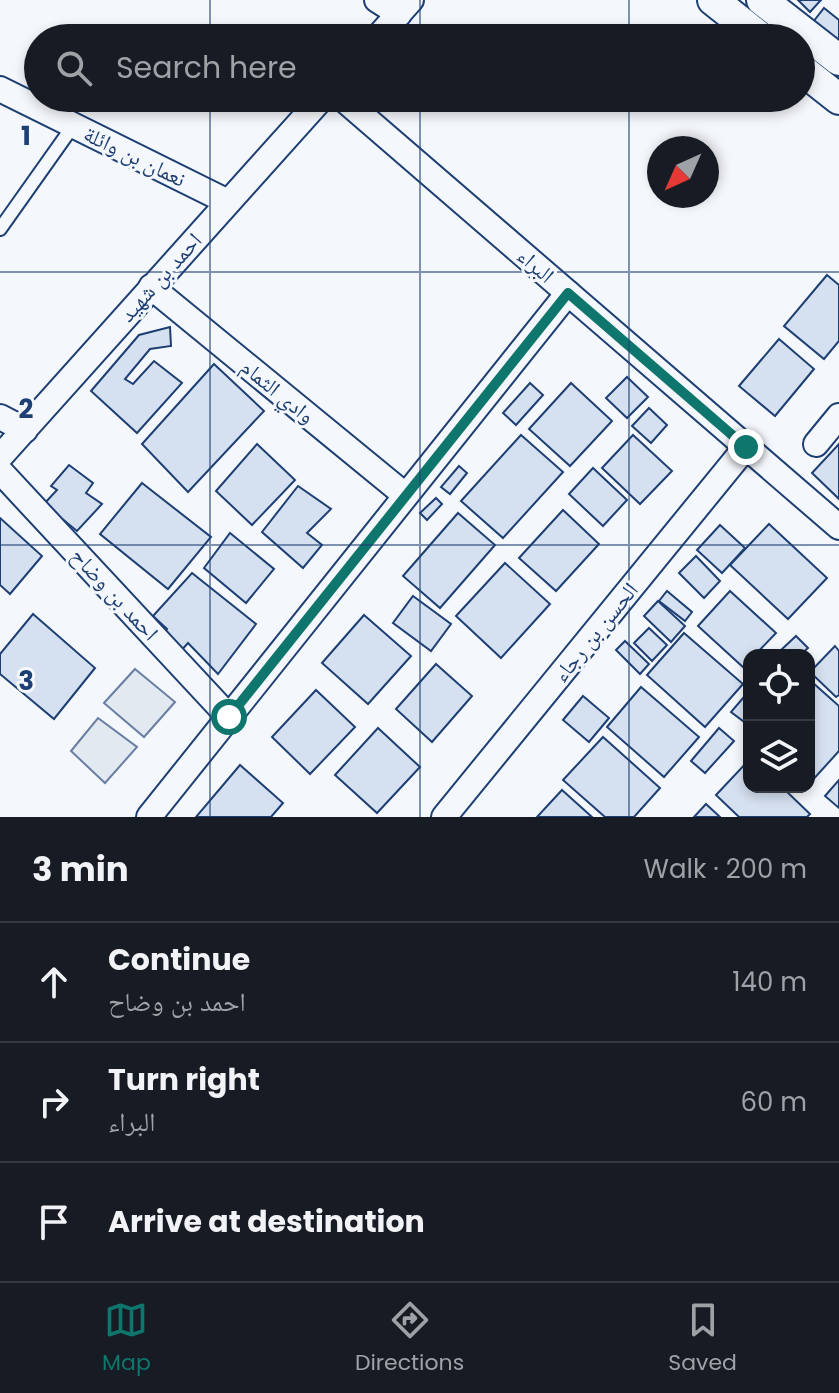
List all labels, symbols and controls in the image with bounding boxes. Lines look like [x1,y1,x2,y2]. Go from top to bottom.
search box [24,24,815,112]
icon: search [52,46,96,90]
text: Search here [116,46,297,89]
text: 1 [21,118,31,154]
street label: نعمان بن وائلة [78,118,191,195]
north arrow [647,136,719,208]
street label: احمد بن شهيد [112,226,209,329]
street label: البراء [510,241,561,290]
street label: وادي الثمام [233,352,321,432]
text: 2 [19,391,34,427]
route end [728,429,764,465]
street label: احمد بن وضاح [64,541,166,648]
street label: الحسن بن رجاء [545,576,645,689]
map controls [743,649,815,793]
button: locate [743,649,815,721]
text: 3 [18,663,34,699]
route start [211,699,247,735]
button: layers [743,721,815,793]
text: 3 min [32,845,129,893]
text: Walk · 200 m [644,851,807,887]
text: Continue [108,938,250,981]
icon: ahead [32,960,76,1004]
text: 140 m [732,964,807,1000]
text: احمد بن وضاح [108,984,246,1020]
text: Turn right [108,1058,260,1101]
icon: right [32,1080,76,1124]
text: 60 m [740,1084,807,1120]
text: البراء [108,1104,155,1140]
icon: arrive [32,1200,76,1244]
text: Arrive at destination [108,1200,425,1243]
tab: Map [102,1298,151,1379]
tab: Directions [355,1298,464,1379]
tab: Saved [668,1298,737,1379]

